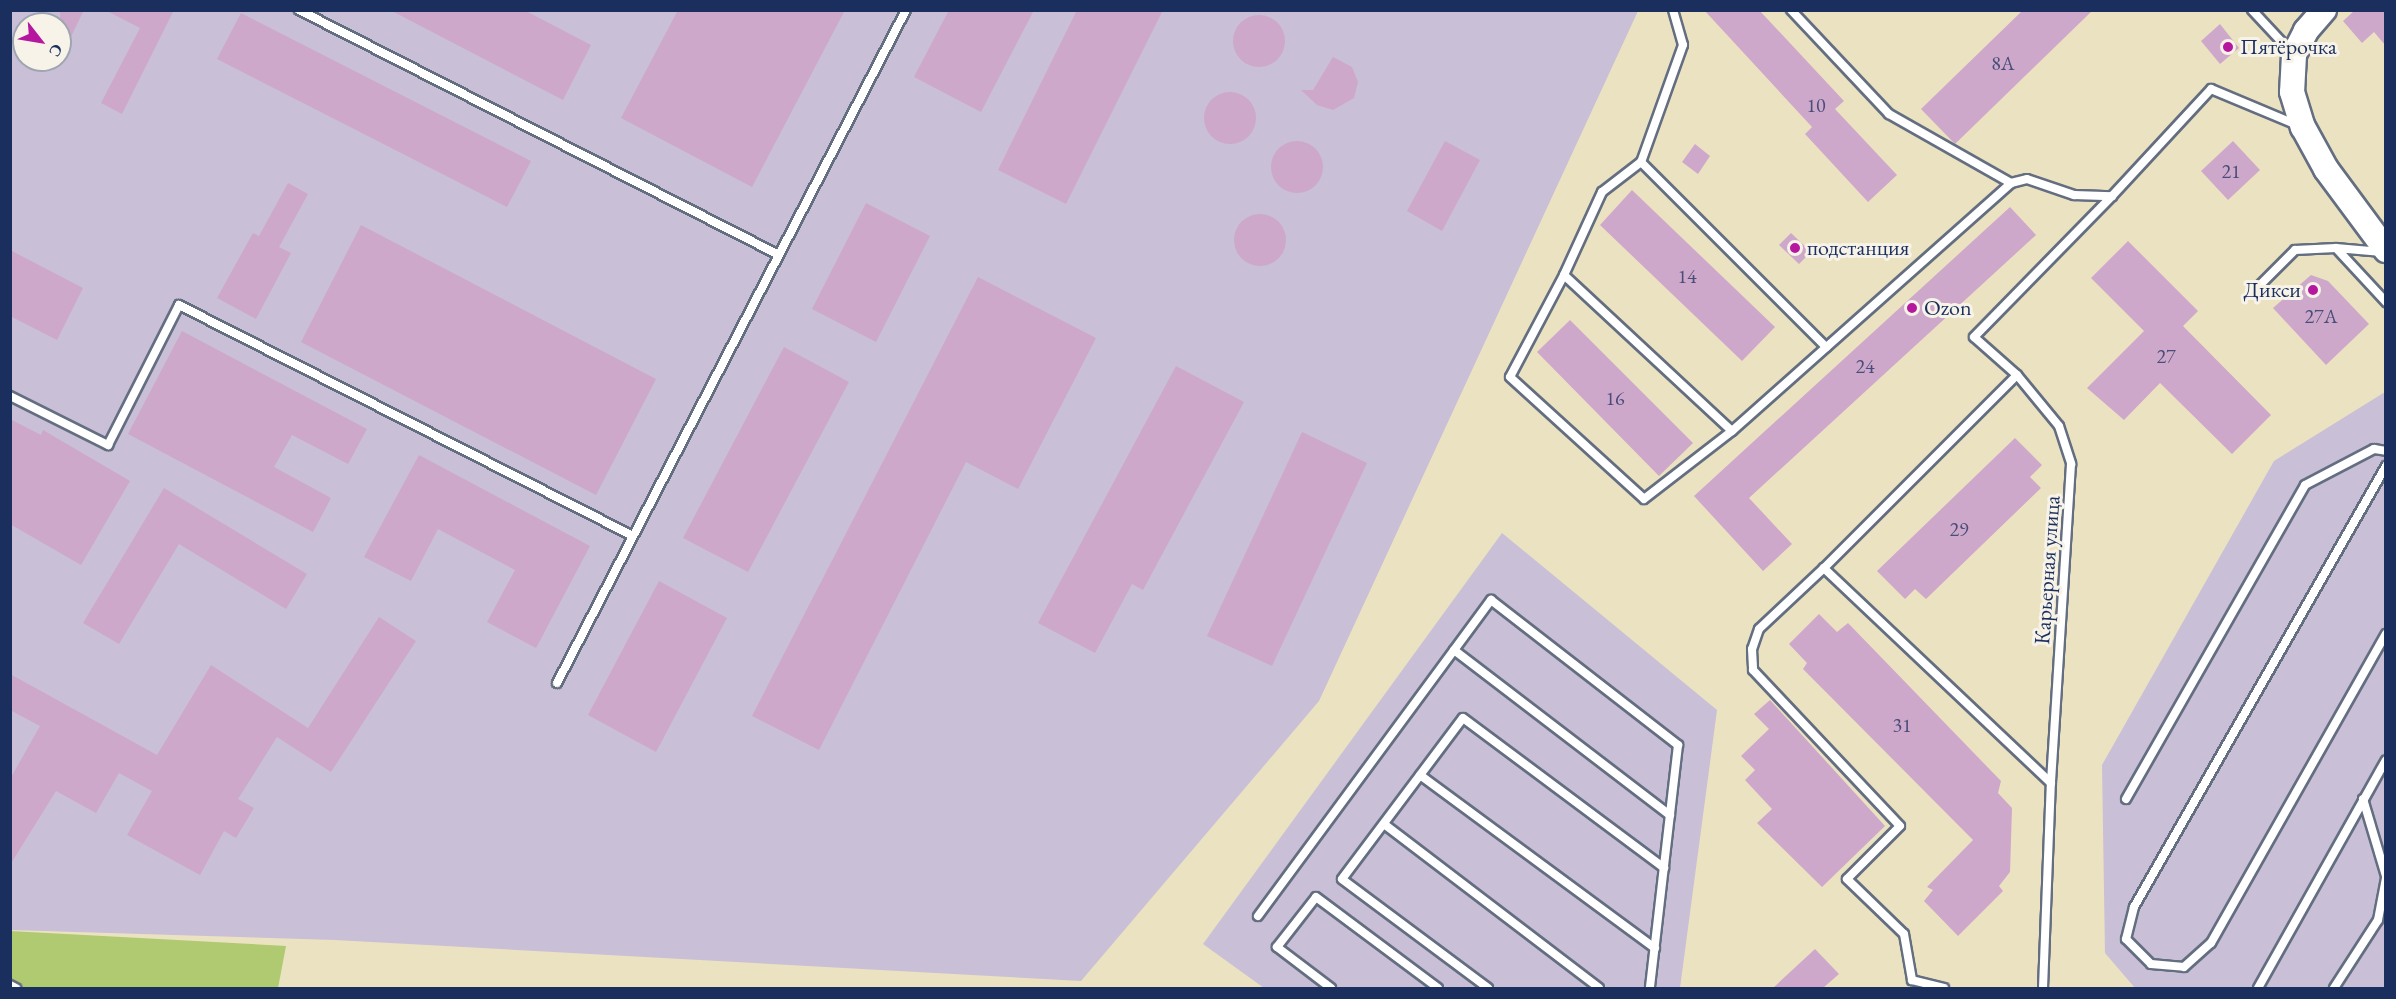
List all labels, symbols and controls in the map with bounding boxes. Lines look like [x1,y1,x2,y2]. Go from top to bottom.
north arrow [12,12,72,72]
place label: Пятёрочка [2240,34,2337,60]
text: С [44,40,68,61]
marker: Пятёрочка [2221,40,2235,54]
house number: 8А [1991,51,2015,75]
house number: 10 [1806,93,1826,117]
house number: 21 [2221,159,2241,183]
place label: подстанция [1807,235,1909,261]
marker: подстанция [1788,241,1802,255]
house number: 14 [1677,264,1697,288]
place label: Дикси [2244,277,2301,303]
marker: Дикси [2306,283,2320,297]
place label: Ozon [1924,295,1972,321]
marker: Ozon [1905,301,1919,315]
house number: 27А [2304,304,2338,328]
house number: 27 [2156,344,2176,368]
house number: 24 [1855,354,1875,378]
house number: 16 [1605,386,1625,410]
street label: Карьерная улица [2029,495,2065,645]
house number: 29 [1949,517,1969,541]
house number: 31 [1892,713,1912,737]

